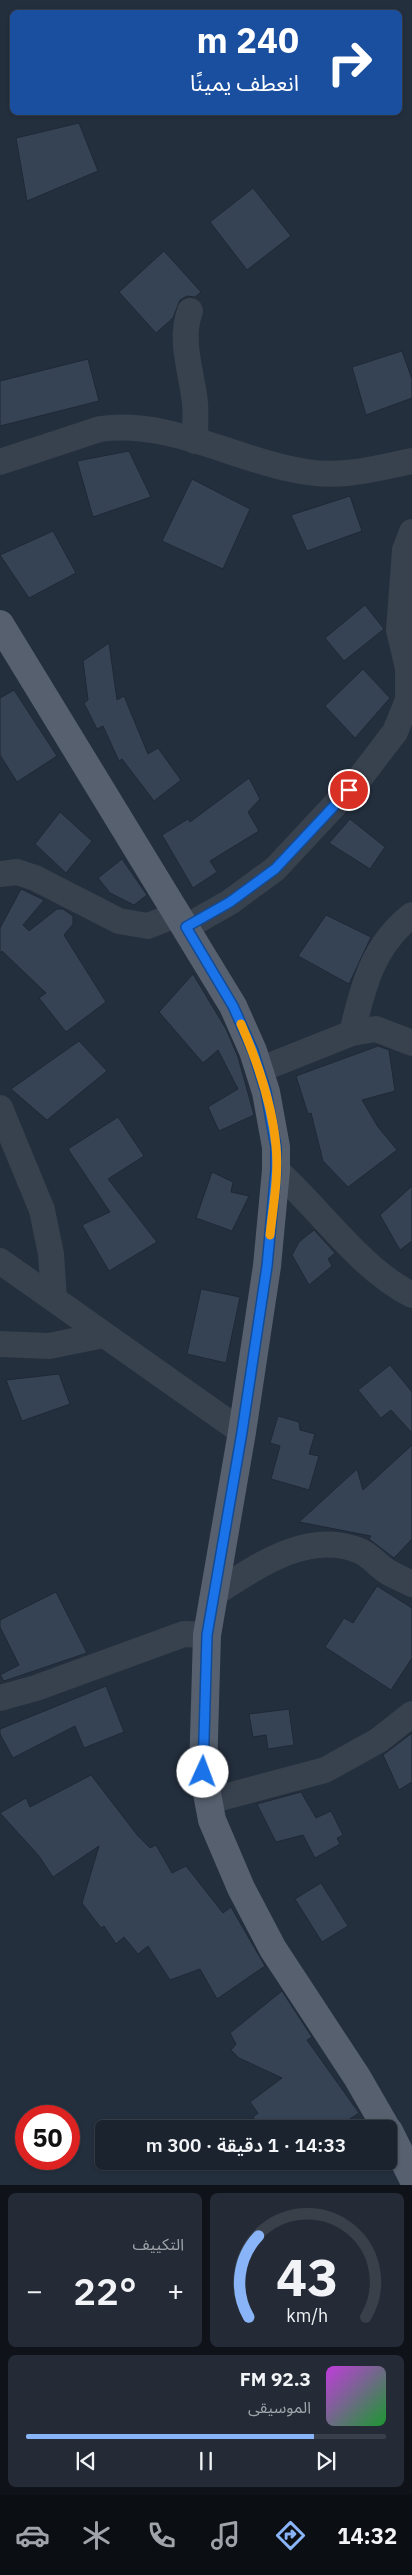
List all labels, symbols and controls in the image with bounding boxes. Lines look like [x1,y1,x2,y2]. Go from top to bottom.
text: 240 m [196,17,299,63]
icon: right [317,30,382,95]
text: انعطف يمينًا [190,68,299,97]
pin [328,769,370,811]
icon: arrive [335,776,363,804]
position arrow [176,1745,228,1797]
speed limit sign: 50 [15,2105,80,2170]
text: 14:33 · 1 دقيقة · 300 m [146,2133,346,2157]
text: التكييف [132,2234,184,2254]
text: 43 [276,2243,338,2310]
text: 22° [73,2266,137,2315]
text: − [26,2272,43,2309]
text: + [167,2272,184,2309]
text: km/h [286,2304,328,2327]
text: 92.3 FM [240,2367,311,2391]
text: الموسيقى [248,2397,311,2417]
icon: previous [72,2447,100,2475]
icon: pause [192,2447,220,2475]
icon: next [312,2447,340,2475]
icon: car [15,2518,50,2553]
icon: climate [79,2518,114,2553]
icon: phone [144,2518,179,2553]
icon: music [208,2518,243,2553]
icon: directions [273,2518,308,2553]
text: 14:32 [337,2521,397,2550]

